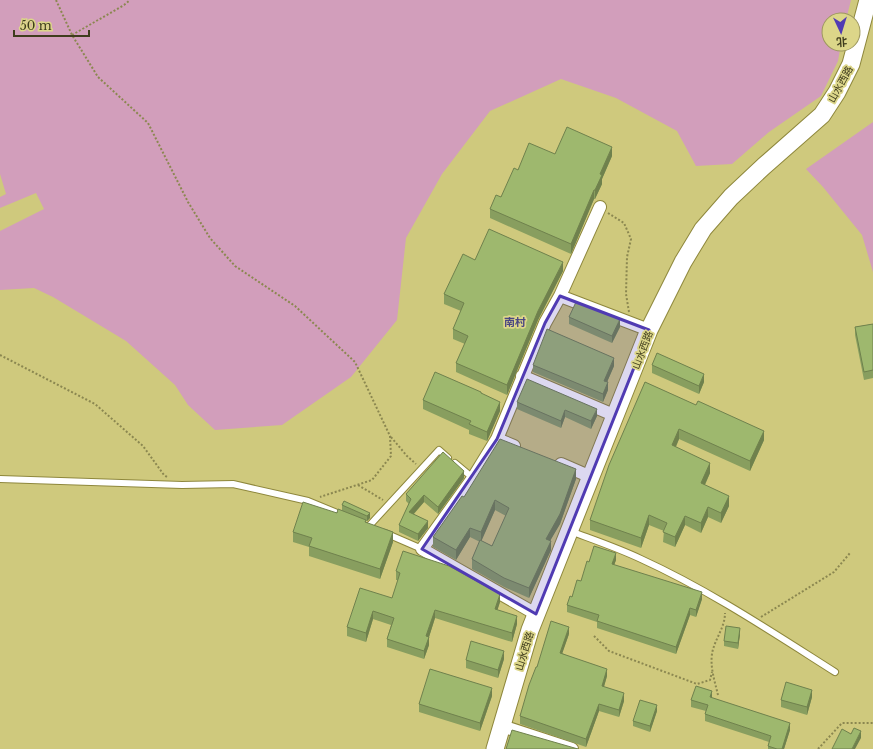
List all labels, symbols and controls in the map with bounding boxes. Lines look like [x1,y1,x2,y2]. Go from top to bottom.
scale bar [14,12,89,38]
north arrow [821,12,861,52]
text: 50 m [20,18,52,33]
text: 北 [836,35,848,49]
street label: 山水西路 [825,64,856,105]
district label: 南村 [504,315,526,329]
street label: 山水西路 [629,329,656,371]
street label: 山水西路 [512,630,537,672]

